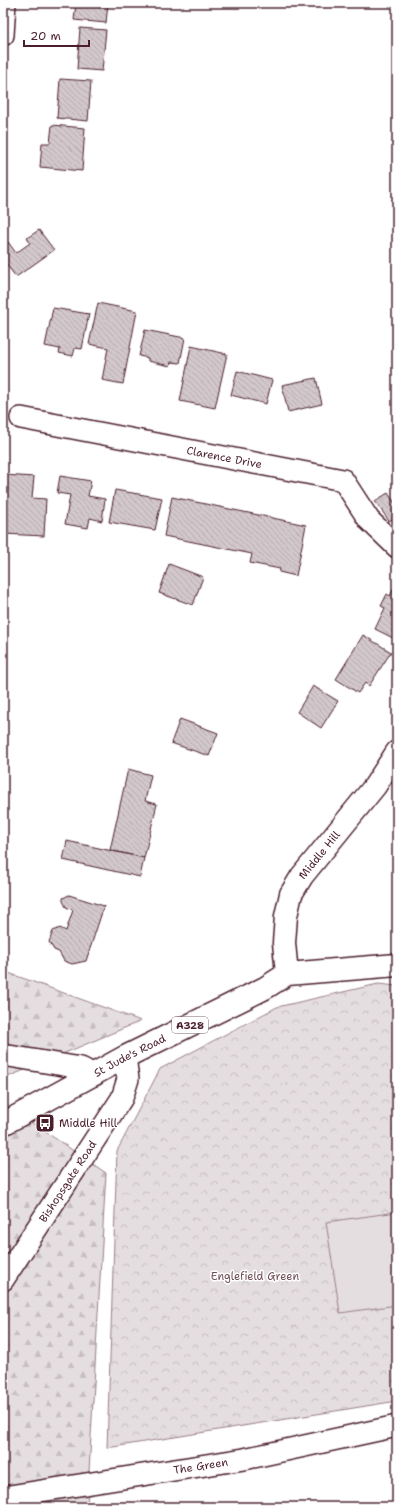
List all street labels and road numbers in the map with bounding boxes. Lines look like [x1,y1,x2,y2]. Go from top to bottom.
street label: Clarence Drive [185,443,263,472]
street label: Middle Hill [295,827,344,883]
road number: A328 [172,1017,208,1033]
street label: St Jude's Road [91,1031,168,1081]
street label: Bishopsgate Road [36,1138,100,1225]
street label: The Green [172,1455,229,1478]

